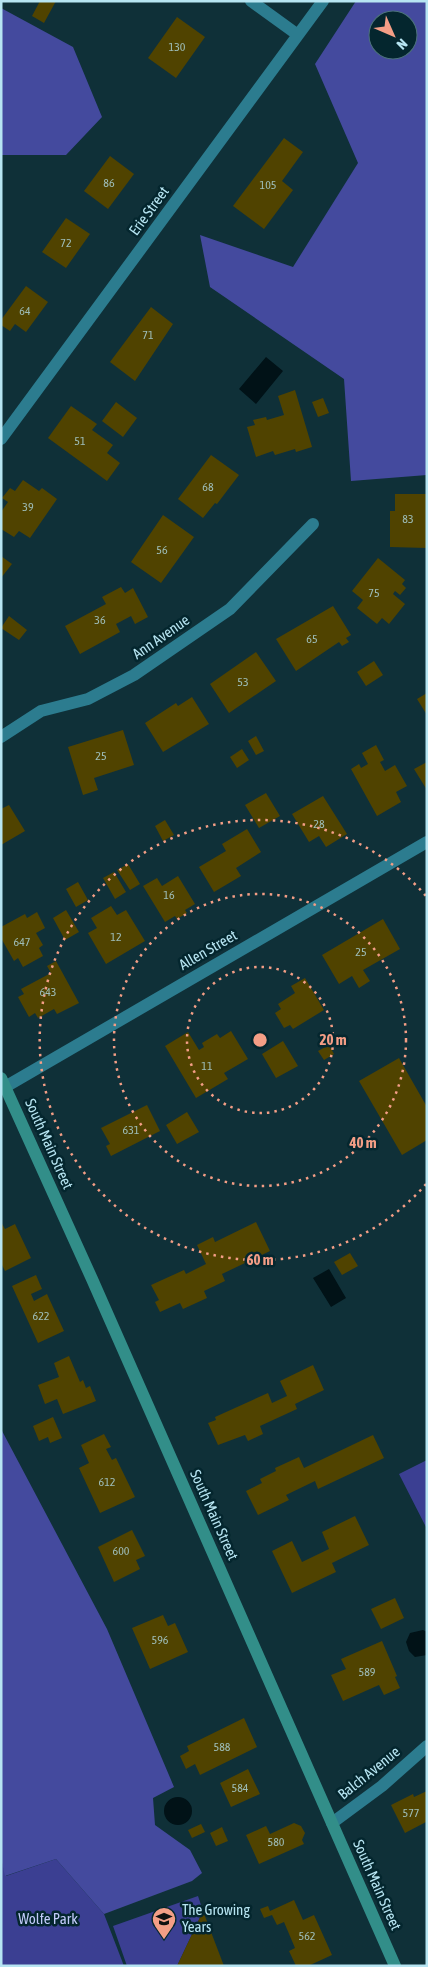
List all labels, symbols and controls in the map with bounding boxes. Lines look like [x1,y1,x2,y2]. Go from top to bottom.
north arrow [368,10,418,60]
text: N [394,36,411,53]
house number: 130 [169,40,186,54]
house number: 86 [103,176,115,190]
house number: 105 [260,178,276,192]
street label: Erie Street [125,183,172,238]
house number: 72 [60,236,72,250]
house number: 64 [19,304,31,318]
house number: 71 [142,328,154,342]
house number: 51 [74,434,86,448]
house number: 68 [202,480,214,494]
house number: 39 [22,500,34,514]
house number: 83 [402,512,414,526]
house number: 56 [156,543,168,557]
house number: 75 [368,586,380,600]
street label: Ann Avenue [129,611,193,662]
house number: 36 [94,613,106,627]
house number: 65 [306,632,318,646]
house number: 53 [237,675,249,689]
house number: 25 [95,749,107,763]
house number: 28 [313,817,325,831]
house number: 16 [163,888,175,902]
street label: Allen Street [176,926,240,973]
house number: 12 [110,930,122,944]
house number: 647 [14,935,31,949]
house number: 25 [355,945,367,959]
house number: 643 [40,985,56,999]
centre of rings [251,1031,269,1049]
text: 20 m [320,1031,347,1048]
house number: 11 [201,1059,213,1073]
street label: South Main Street [22,1096,77,1192]
house number: 631 [123,1123,140,1137]
text: 40 m [349,1134,377,1151]
text: 60 m [247,1251,274,1268]
house number: 622 [33,1309,49,1323]
street label: South Main Street [187,1467,242,1563]
house number: 612 [99,1475,115,1489]
house number: 600 [113,1544,130,1558]
house number: 596 [152,1633,169,1647]
house number: 589 [359,1665,376,1679]
house number: 588 [214,1740,231,1754]
street label: Balch Avenue [334,1743,403,1803]
house number: 584 [232,1781,249,1795]
house number: 577 [403,1806,420,1820]
house number: 580 [268,1835,285,1849]
street label: South Main Street [350,1837,405,1933]
place label: The Growing Years [182,1901,250,1935]
school or university icon: The Growing Years [151,1906,177,1940]
park label: Wolfe Park [18,1910,78,1927]
house number: 562 [299,1929,315,1943]

